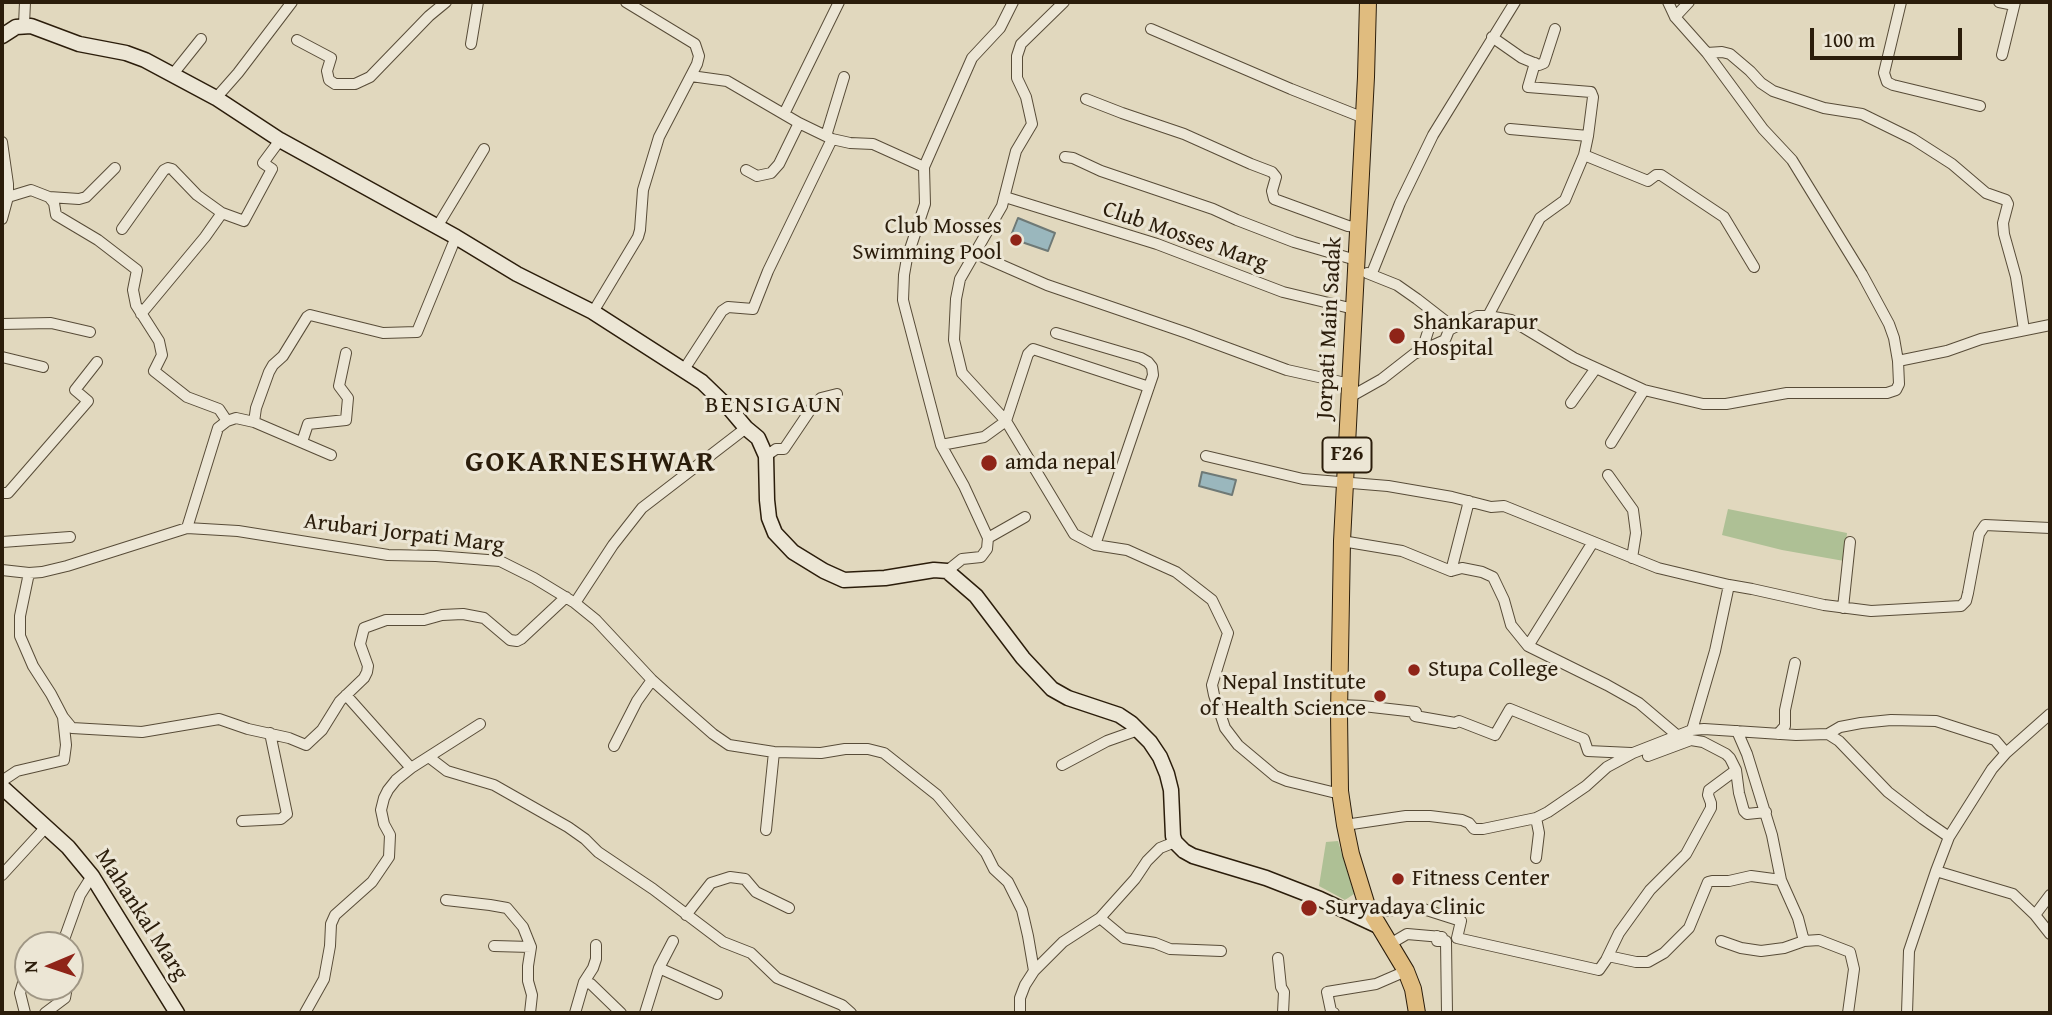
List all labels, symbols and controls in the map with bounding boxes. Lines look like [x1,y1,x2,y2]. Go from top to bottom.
scale bar [1814,14,1966,58]
text: 100 m [1823,24,1875,55]
street label: Club Mosses Marg [1099,196,1271,278]
place label: Club Mosses Swimming Pool [852,213,1002,267]
marker: Club Mosses Swimming Pool [1008,232,1024,248]
street label: Jorpati Main Sadak [1311,236,1349,420]
place label: Shankarapur Hospital [1413,309,1538,363]
marker: Shankarapur Hospital [1387,326,1407,346]
district label: BENSIGAUN [706,392,842,420]
road number: F26 [1322,438,1372,472]
district label: GOKARNESHWAR [467,445,715,481]
place label: amda nepal [1005,449,1116,477]
marker: amda nepal [979,453,999,473]
street label: Arubari Jorpati Marg [302,508,506,560]
place label: Stupa College [1428,656,1558,684]
marker: Stupa College [1406,662,1422,678]
place label: Nepal Institute of Health Science [1200,669,1366,723]
marker: Nepal Institute of Health Science [1372,688,1388,704]
street label: Mahankal Marg [88,844,194,986]
place label: Fitness Center [1412,865,1549,893]
marker: Fitness Center [1390,871,1406,887]
place label: Suryadaya Clinic [1325,894,1485,922]
marker: Suryadaya Clinic [1299,898,1319,918]
north arrow [14,931,84,1001]
text: N [16,960,44,974]

